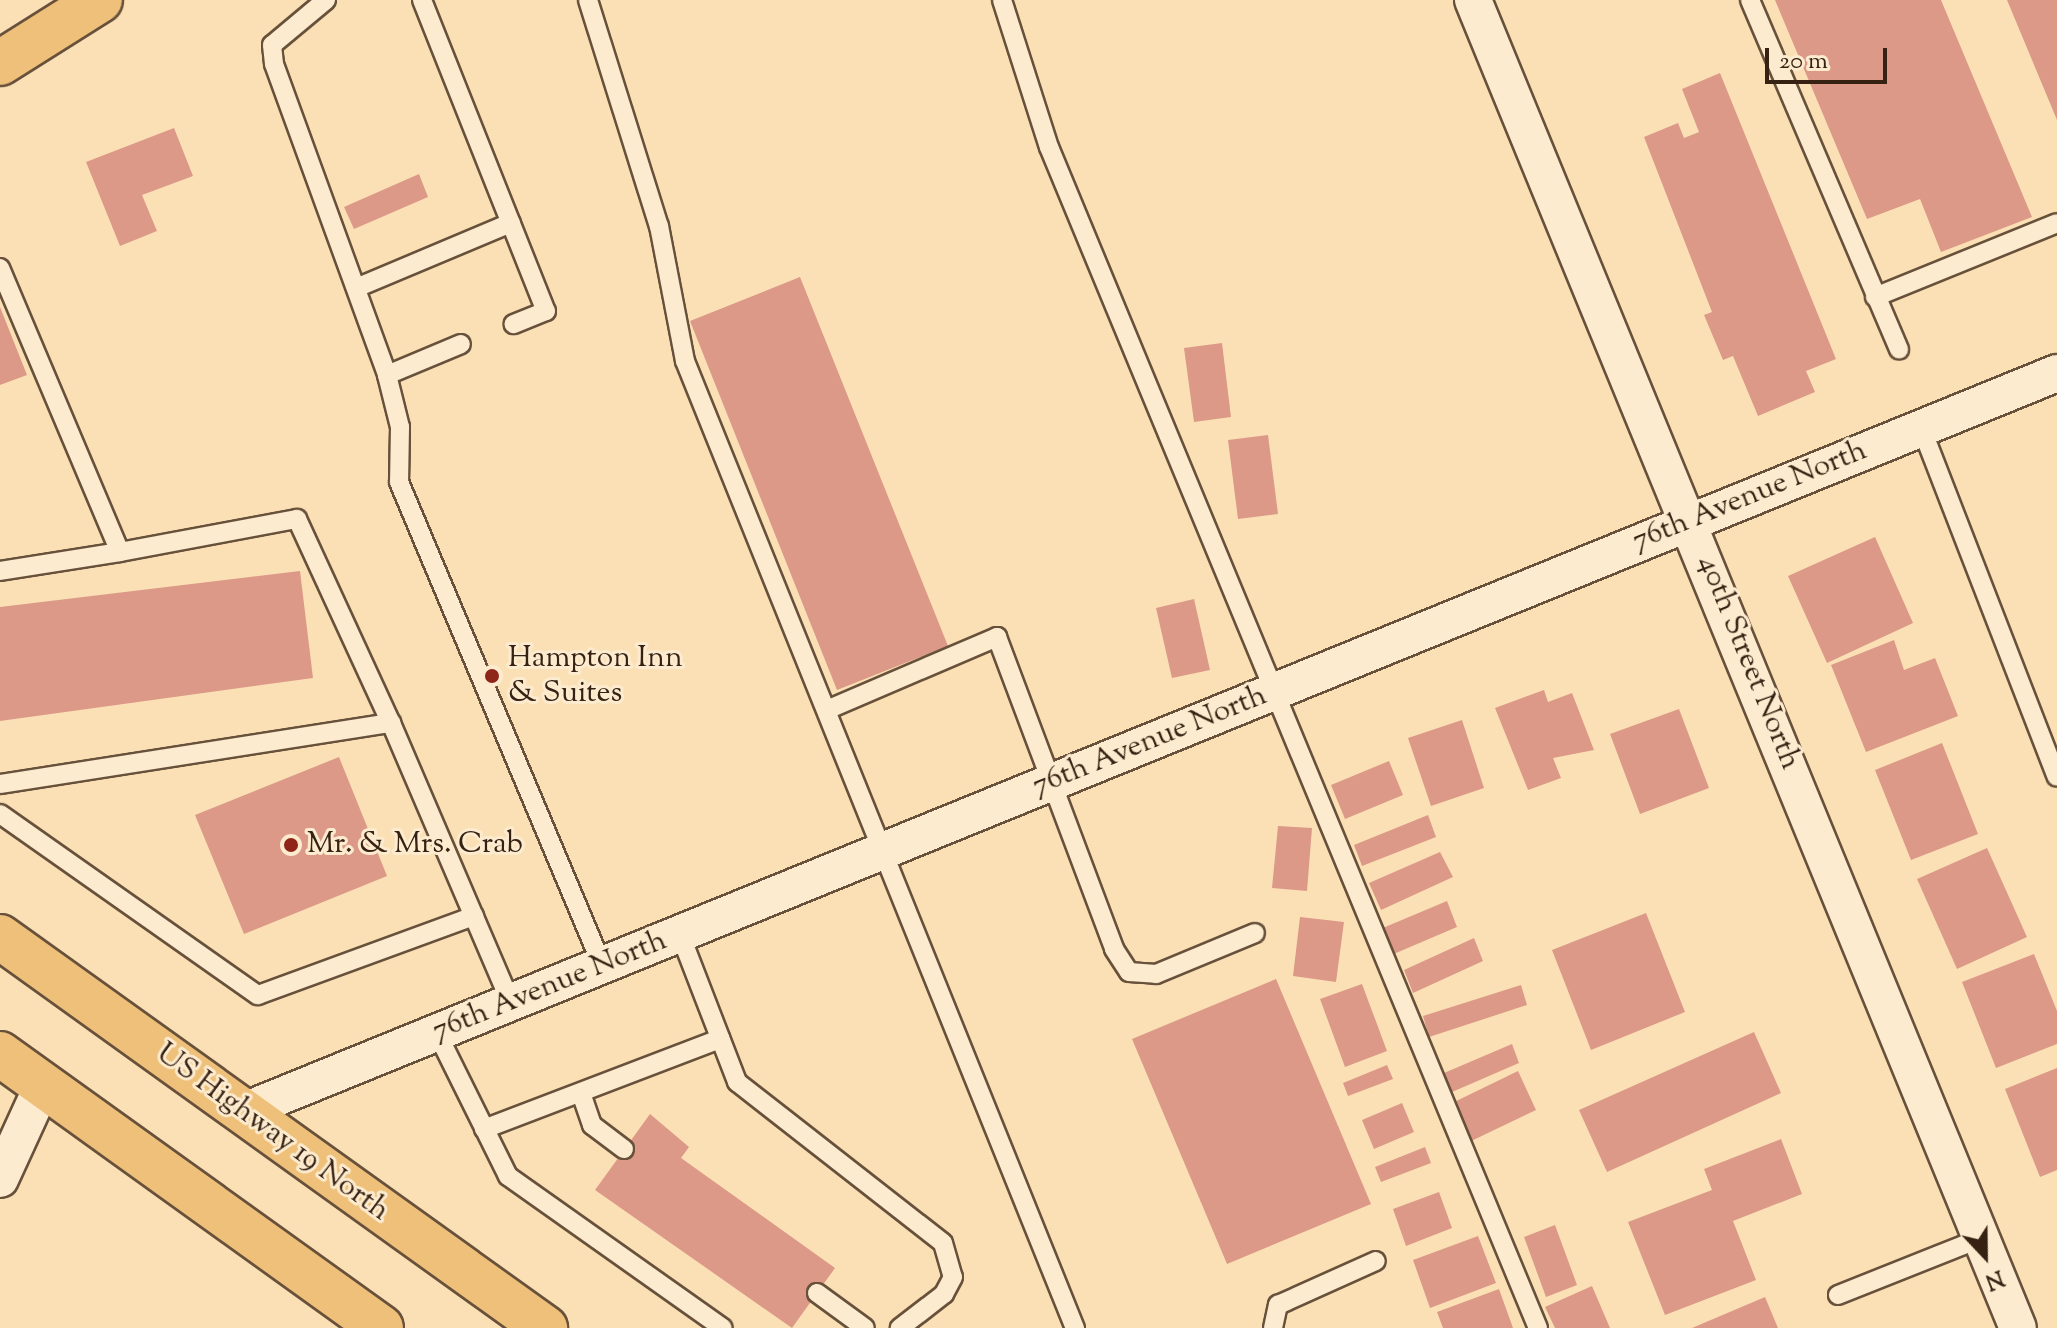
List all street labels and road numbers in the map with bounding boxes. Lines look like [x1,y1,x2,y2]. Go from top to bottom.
street label: 76th Avenue North [1627,434,1873,560]
street label: 40th Street North [1689,551,1807,775]
street label: 76th Avenue North [1027,679,1273,805]
street label: 76th Avenue North [427,924,673,1050]
street label: US Highway 19 North [148,1036,396,1230]

